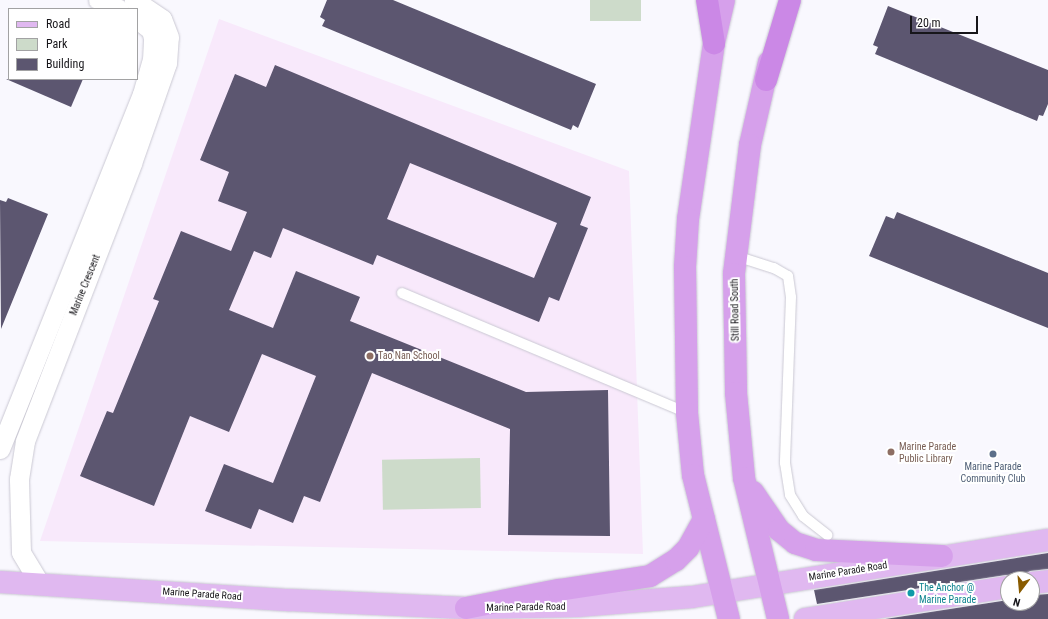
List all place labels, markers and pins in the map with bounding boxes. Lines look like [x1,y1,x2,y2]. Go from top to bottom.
place label: Tao Nan School [378,350,440,362]
marker: Tao Nan School [365,351,375,361]
place label: Marine Parade Public Library [899,440,956,464]
marker: Marine Parade Public Library [886,447,896,457]
marker: Marine Parade Community Club [988,449,998,459]
place label: Marine Parade Community Club [961,460,1025,484]
place label: The Anchor @ Marine Parade [919,581,976,604]
marker: The Anchor @ Marine Parade [906,588,916,598]

